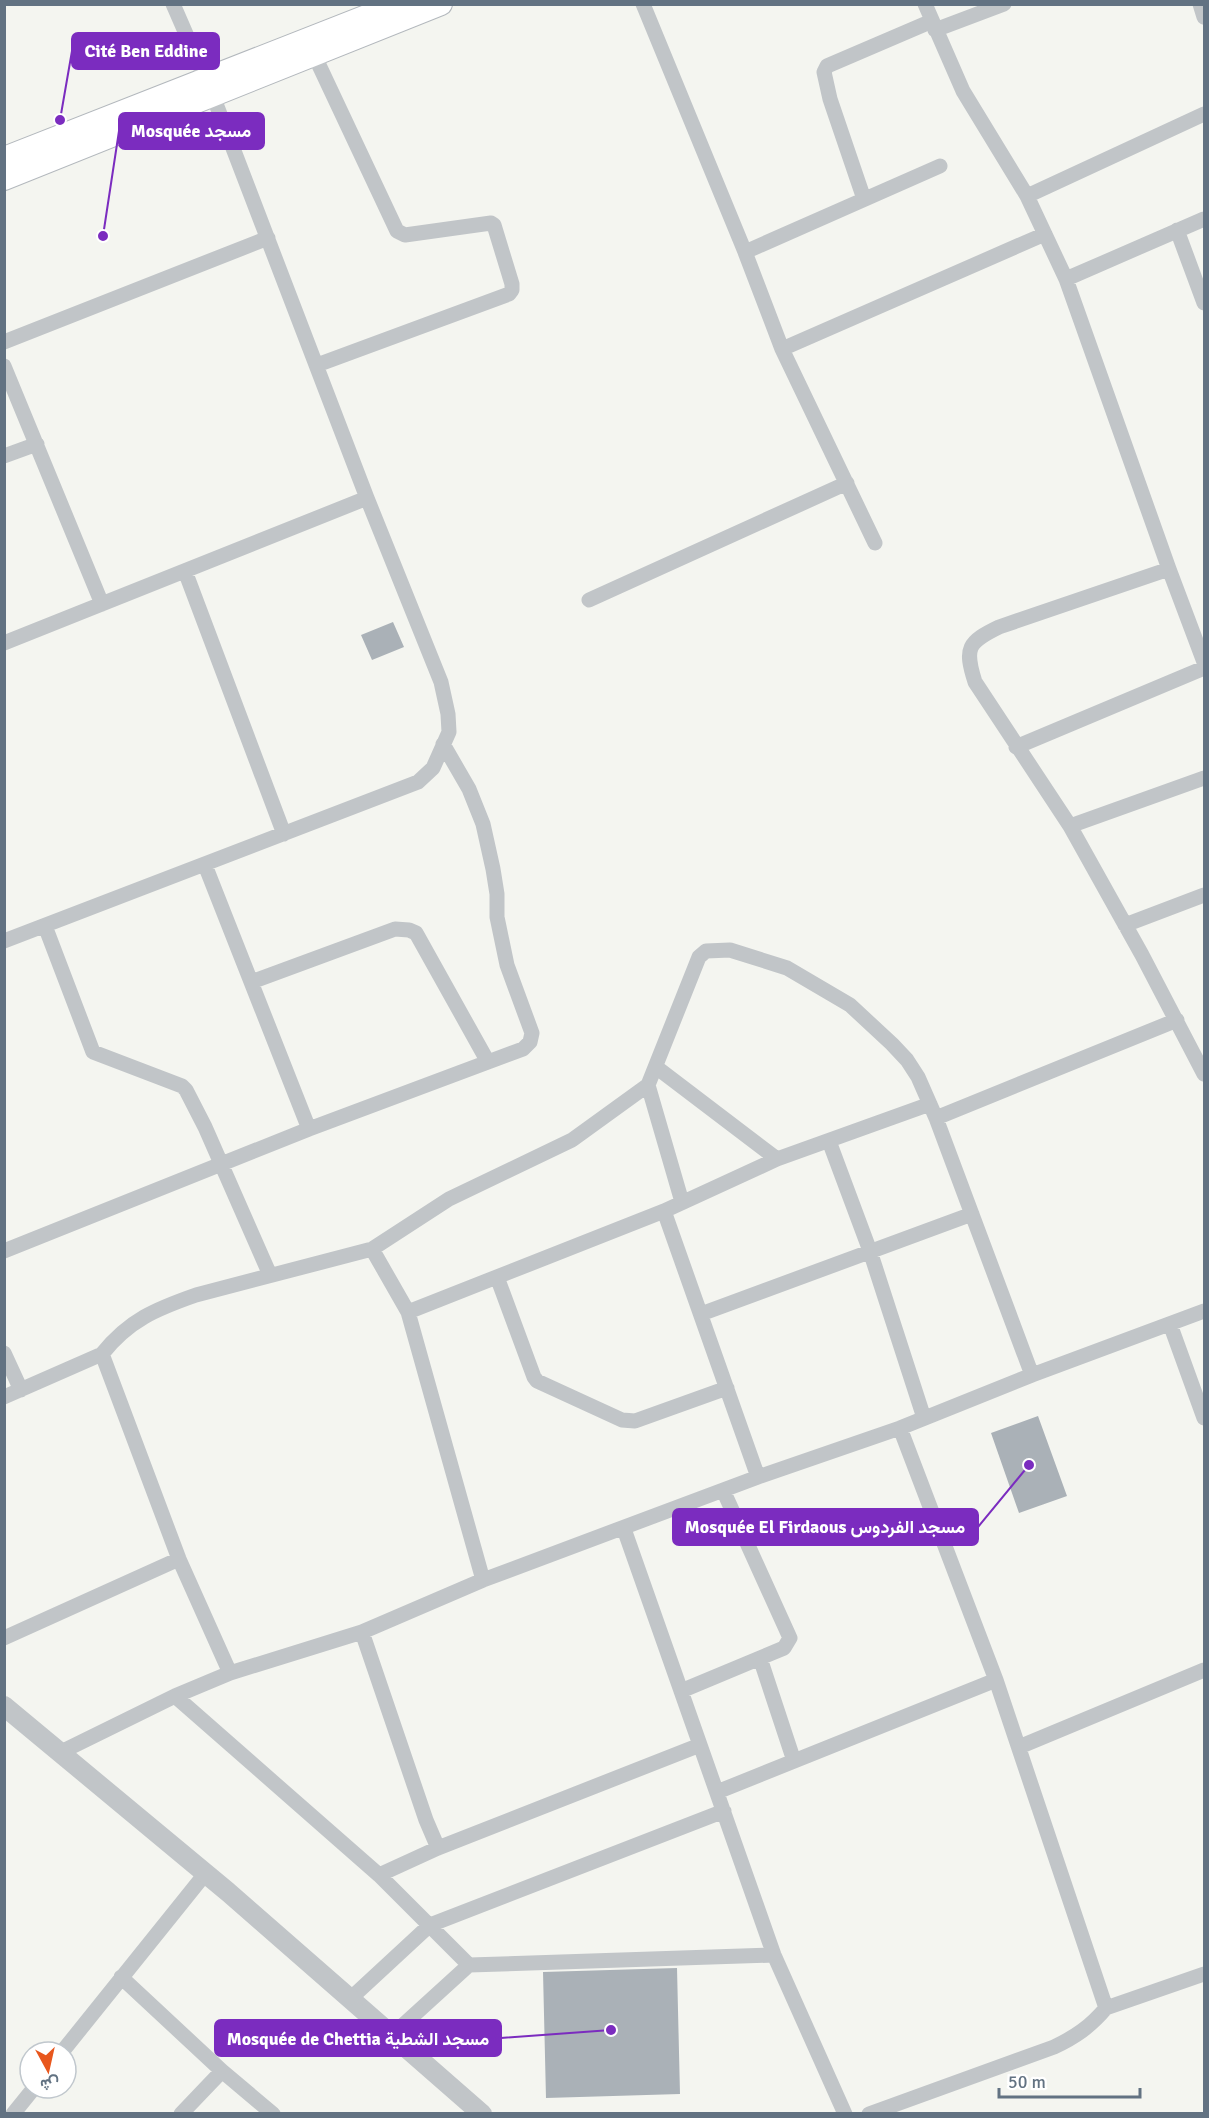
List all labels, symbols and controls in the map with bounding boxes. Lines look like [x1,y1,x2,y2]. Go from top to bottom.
callout: Cité Ben Eddine [72,33,219,69]
text: Cité Ben Eddine [84,40,208,62]
callout: Mosquée مسجد [119,113,264,149]
text: Mosquée مسجد [131,120,252,142]
callout: Mosquée El Firdaous مسجد الفردوس [673,1509,978,1545]
text: Mosquée El Firdaous مسجد الفردوس [685,1516,965,1538]
callout: Mosquée de Chettia مسجد الشطية [215,2020,501,2056]
text: Mosquée de Chettia مسجد الشطية [227,2028,489,2050]
north arrow [18,2040,78,2100]
scale bar [999,2061,1140,2099]
text: 50 m [1008,2071,1046,2093]
text: ش [39,2073,61,2095]

